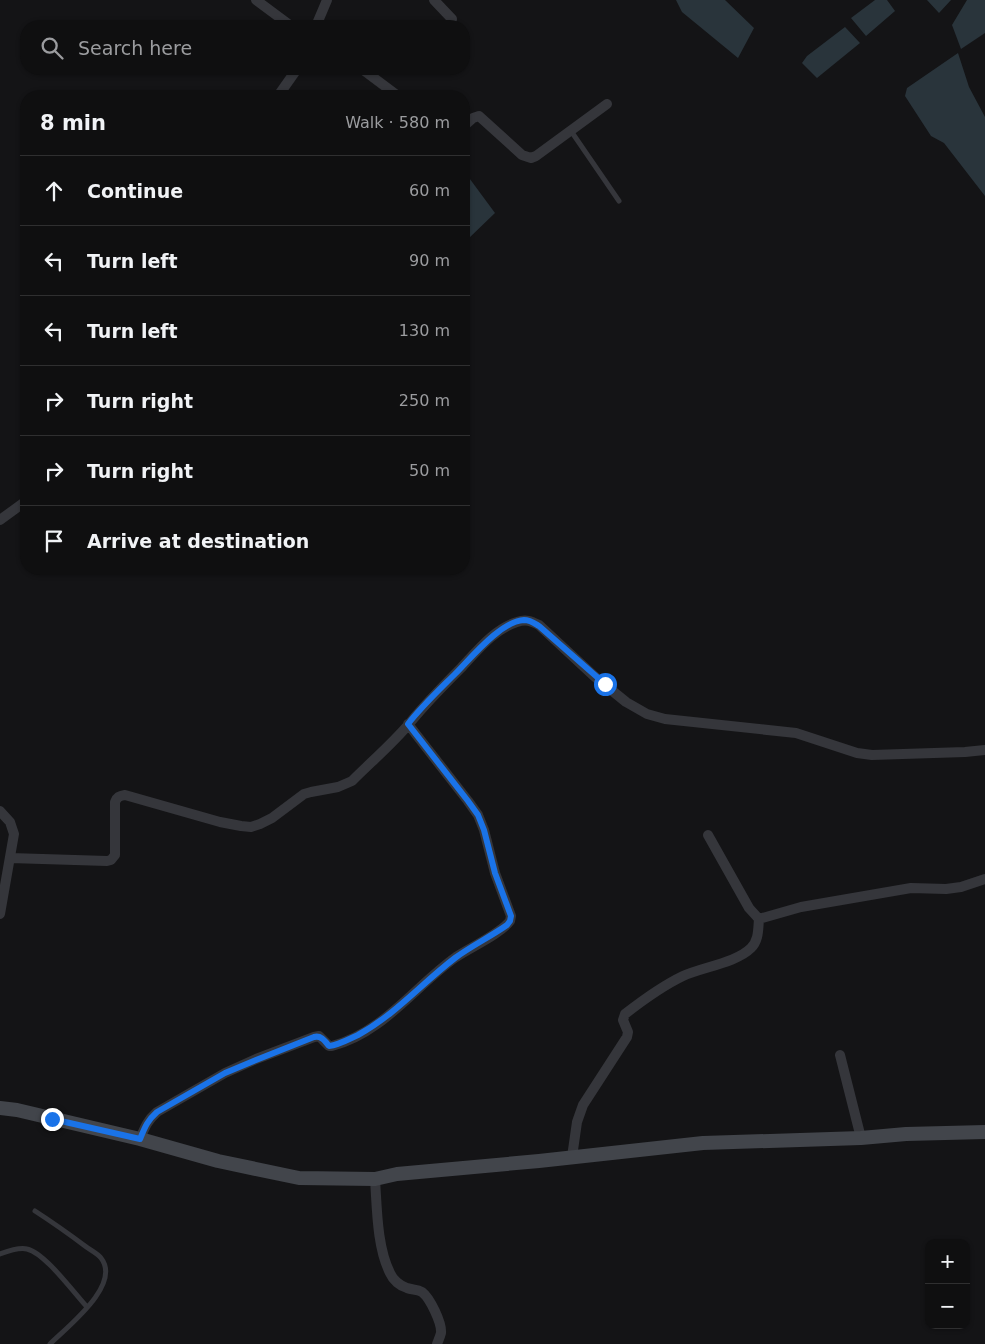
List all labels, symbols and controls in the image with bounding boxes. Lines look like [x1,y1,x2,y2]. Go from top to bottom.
search box [20,20,470,75]
icon: search [38,34,66,62]
text: Search here [78,37,192,59]
text: 8 min [40,111,106,135]
text: Walk · 580 m [345,113,450,132]
icon: ahead [40,177,68,205]
text: Continue [87,180,183,202]
text: 60 m [409,181,450,200]
icon: left [40,247,68,275]
text: Turn left [87,250,178,272]
text: 90 m [409,251,450,270]
icon: left [40,317,68,345]
text: Turn left [87,320,178,342]
text: 130 m [399,321,450,340]
icon: right [40,387,68,415]
text: Turn right [87,390,193,412]
text: 250 m [399,391,450,410]
icon: right [40,457,68,485]
text: Turn right [87,460,193,482]
text: 50 m [409,461,450,480]
icon: arrive [40,527,68,555]
text: Arrive at destination [87,530,309,552]
route start [594,673,617,696]
route end [41,1108,64,1131]
map controls [925,1239,970,1329]
button: + [925,1239,970,1284]
button: − [925,1284,970,1329]

